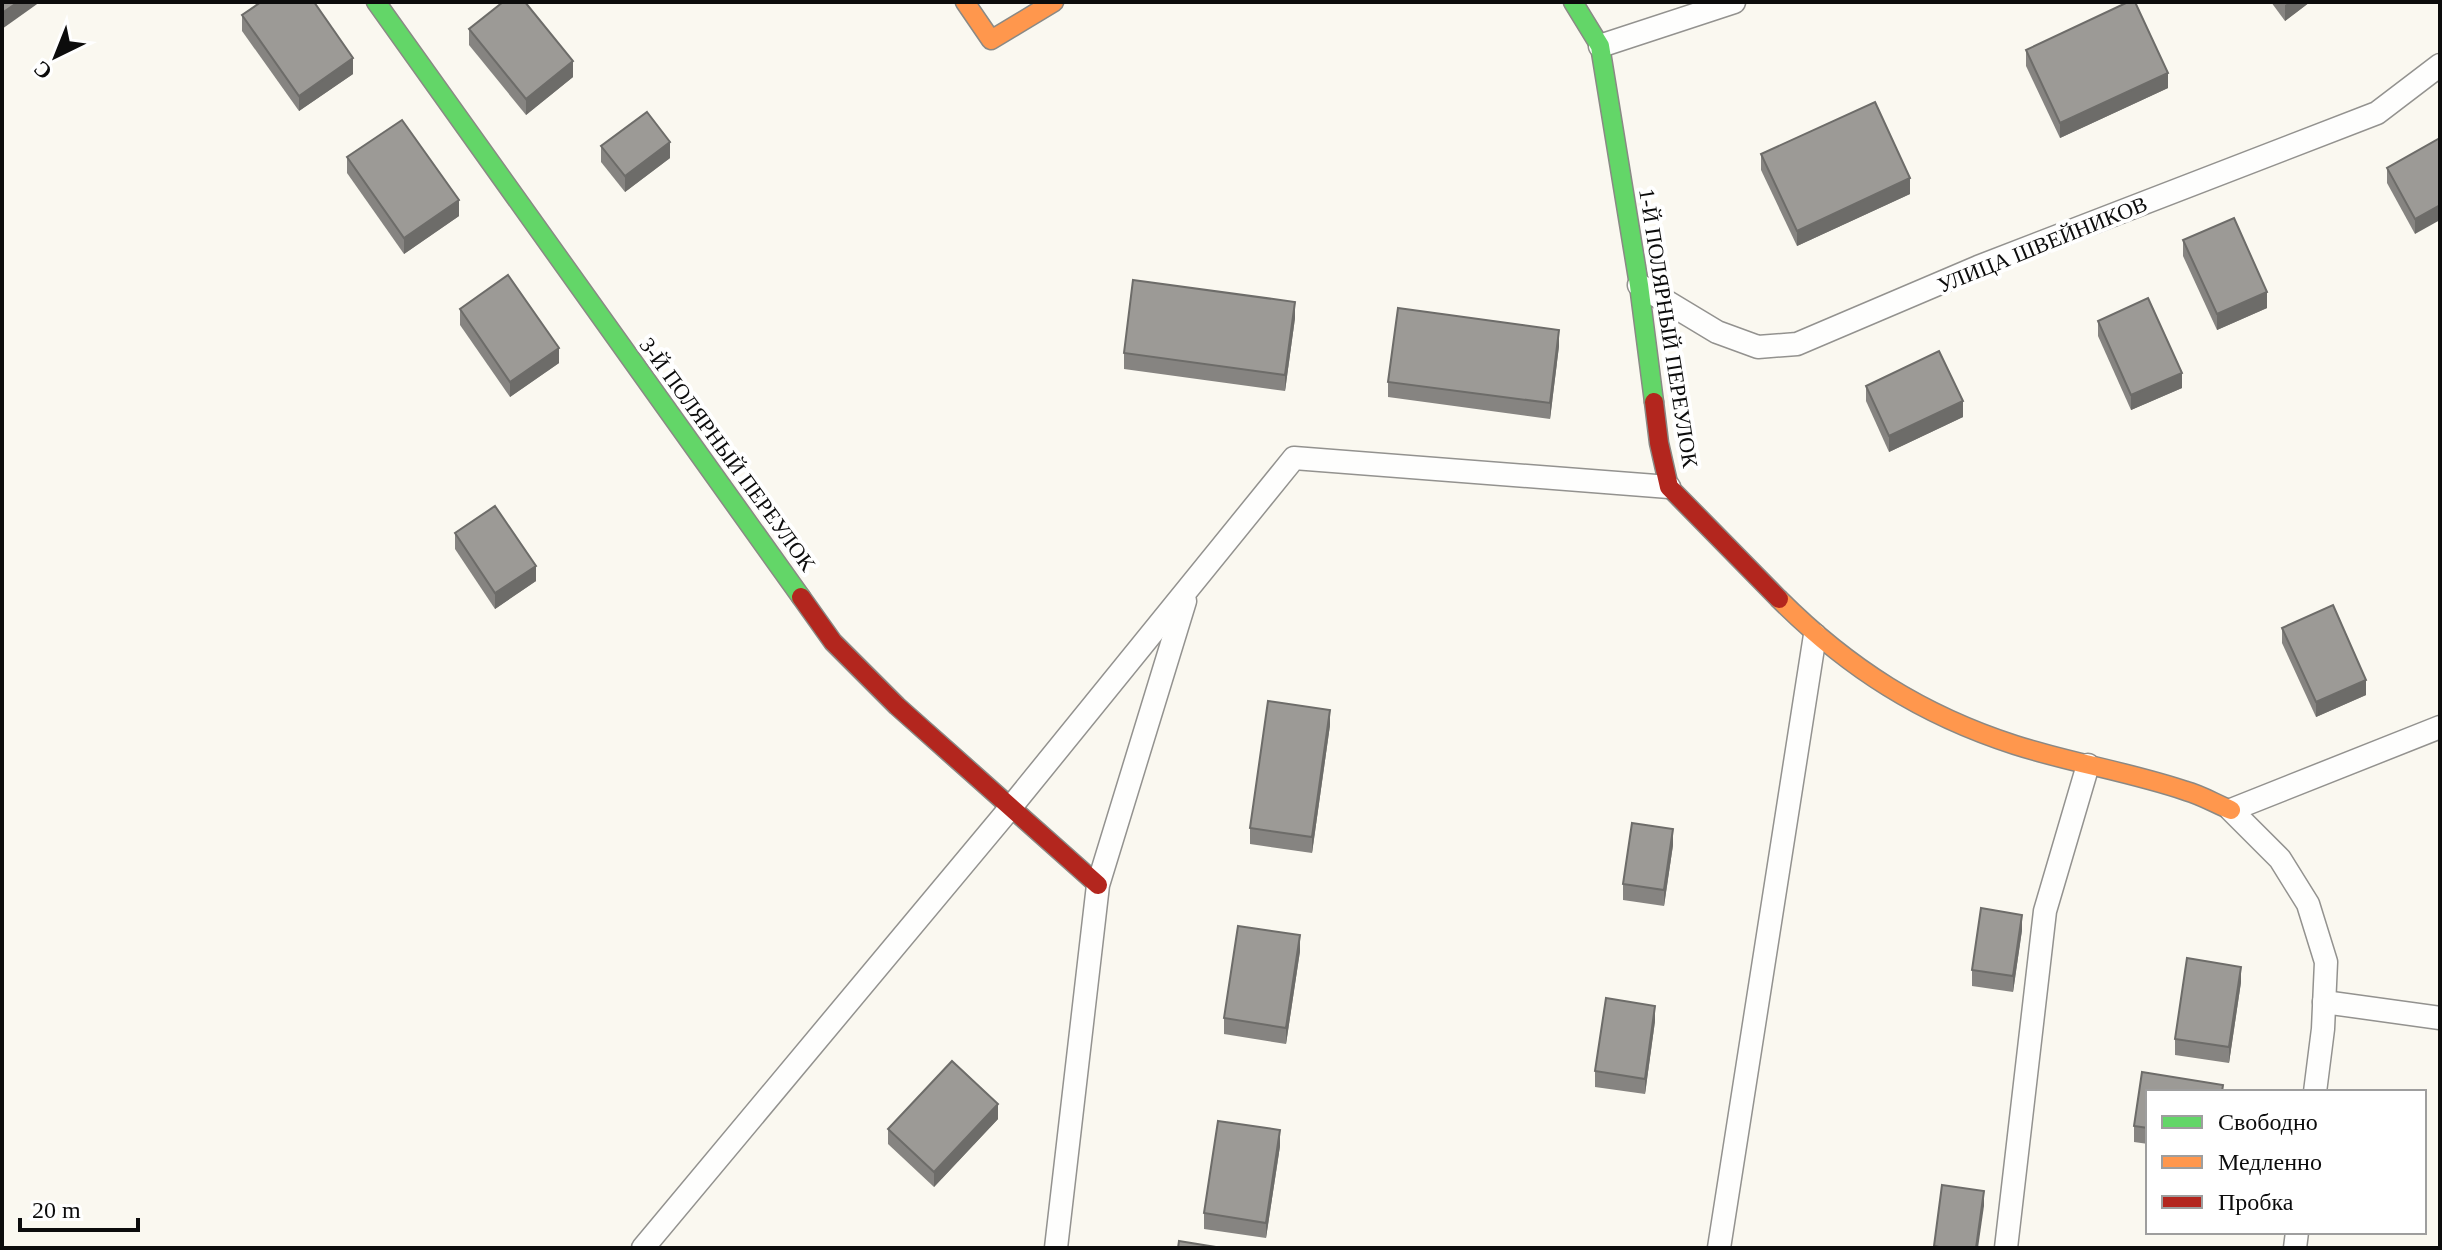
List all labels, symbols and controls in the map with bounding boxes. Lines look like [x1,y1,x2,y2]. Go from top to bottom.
north arrow [16,16,96,96]
text: С [28,56,57,85]
street label: 1-Й ПОЛЯРНЫЙ ПЕРЕУЛОК [1634,187,1703,470]
street label: УЛИЦА ШВЕЙНИКОВ [1934,191,2151,298]
street label: 3-Й ПОЛЯРНЫЙ ПЕРЕУЛОК [635,333,821,576]
legend [2146,1090,2426,1234]
text: Свободно [2218,1109,2318,1135]
text: Медленно [2218,1149,2322,1175]
scale bar [20,1182,138,1232]
text: Пробка [2218,1189,2294,1215]
text: 20 m [32,1197,81,1223]

